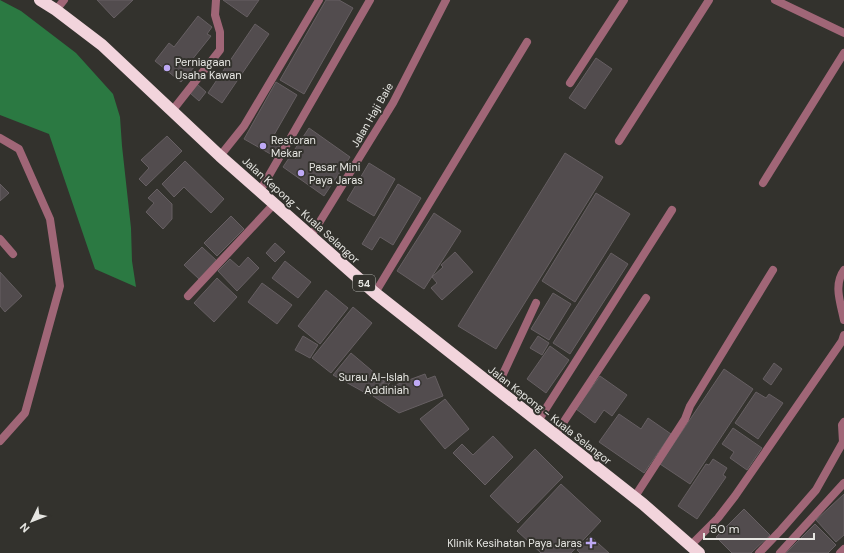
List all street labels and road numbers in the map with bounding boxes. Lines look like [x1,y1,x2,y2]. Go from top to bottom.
street label: Jalan Haji Baie [348,80,396,150]
street label: Jalan Kepong - Kuala Selangor [239,154,363,266]
road number: 54 [353,275,375,291]
street label: Jalan Kepong - Kuala Selangor [485,362,615,468]

